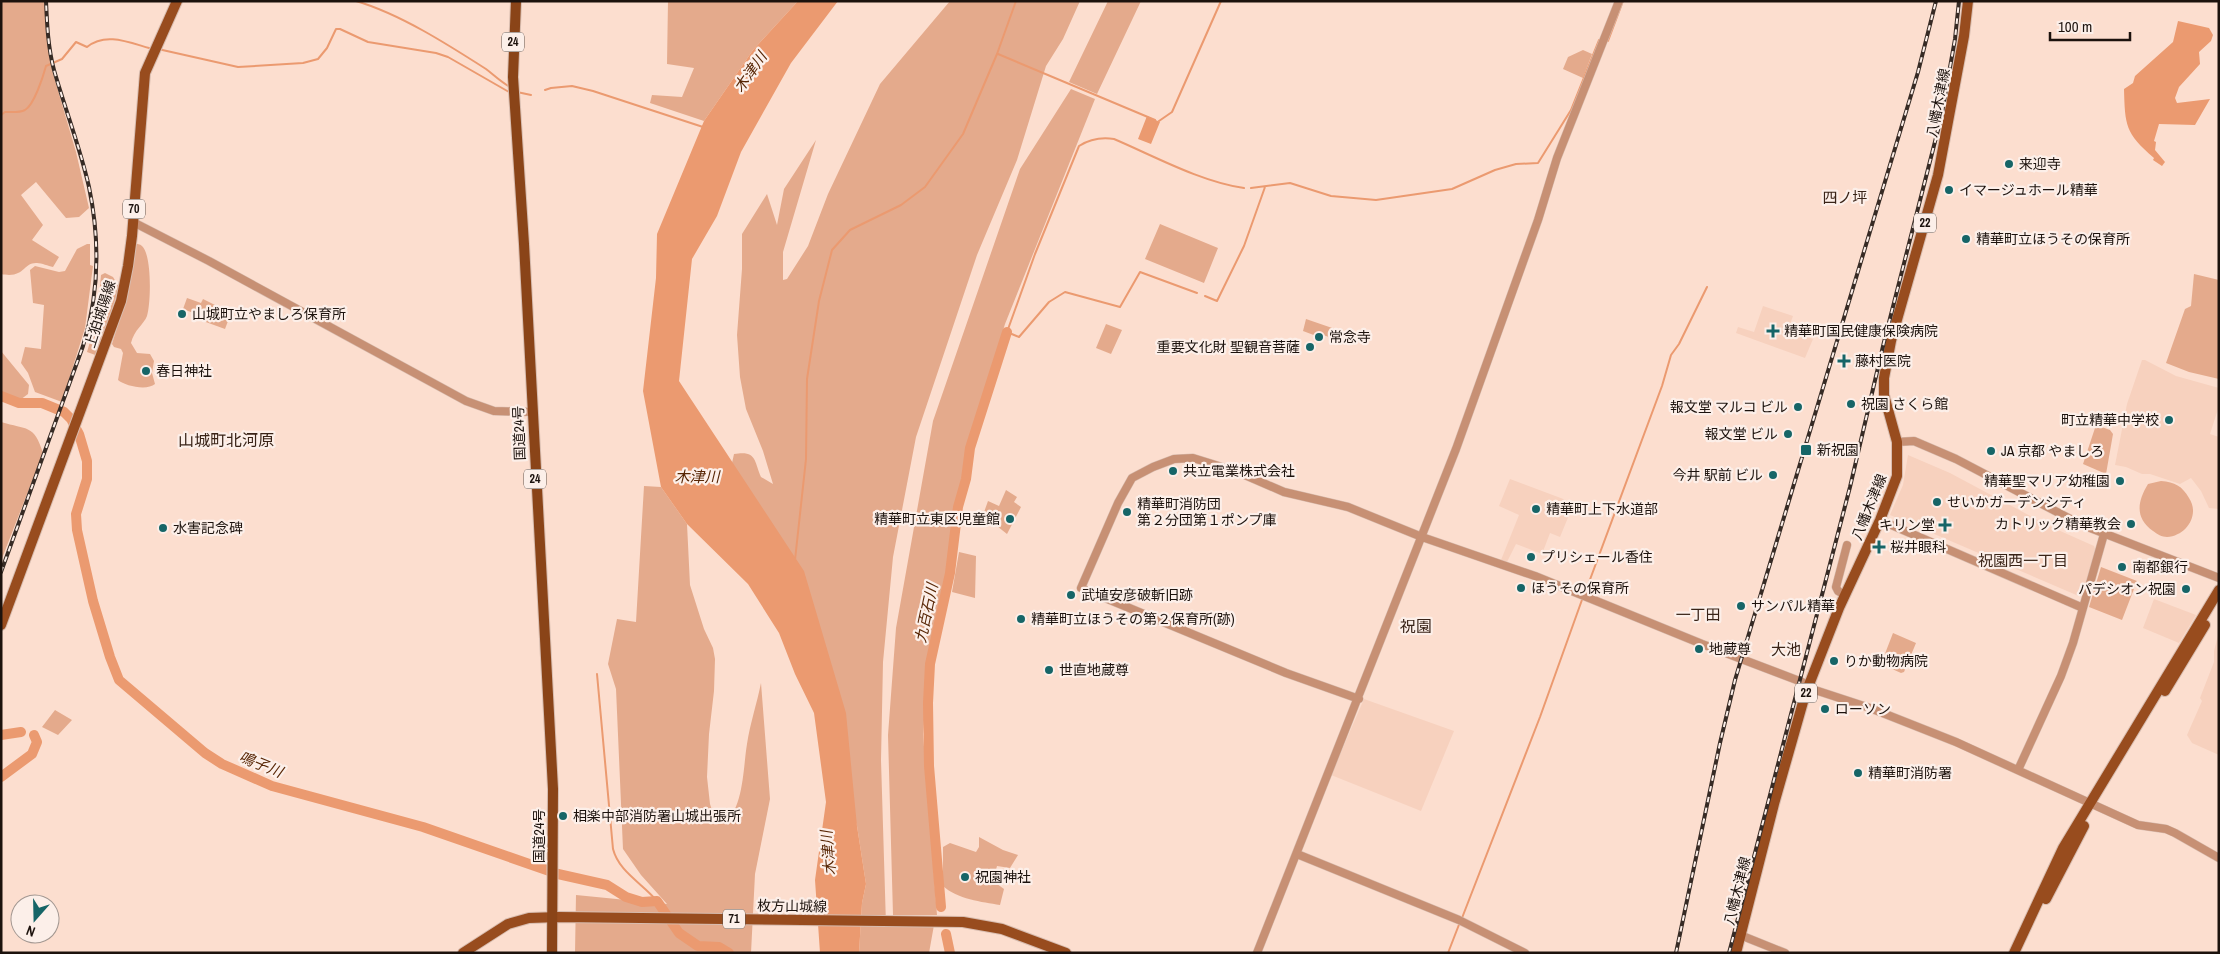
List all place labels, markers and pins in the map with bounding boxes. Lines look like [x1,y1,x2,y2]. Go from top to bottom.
place label: 来迎寺 [2019,155,2061,173]
marker: 来迎寺 [2003,158,2015,170]
place label: イマージュホール精華 [1959,181,2098,199]
marker: イマージュホール精華 [1943,184,1955,196]
place label: 精華町立ほうその保育所 [1976,230,2130,248]
marker: 精華町立ほうその保育所 [1960,233,1972,245]
place label: 山城町立やましろ保育所 [192,305,346,323]
marker: 山城町立やましろ保育所 [176,308,188,320]
place label: 精華町国民健康保険病院 [1784,322,1938,340]
marker: 精華町国民健康保険病院 [1766,324,1780,338]
place label: 常念寺 [1329,328,1371,346]
marker: 常念寺 [1313,331,1325,343]
place label: 重要文化財 聖観音菩薩 [1157,338,1300,356]
marker: 重要文化財 聖観音菩薩 [1304,341,1316,353]
place label: 藤村医院 [1855,352,1911,370]
marker: 藤村医院 [1837,354,1851,368]
place label: 春日神社 [156,362,212,380]
marker: 春日神社 [140,365,152,377]
place label: 祝園 さくら館 [1861,395,1948,413]
place label: 報文堂 マルコ ビル [1670,398,1788,416]
marker: 祝園 さくら館 [1845,398,1857,410]
marker: 報文堂 マルコ ビル [1792,401,1804,413]
place label: 町立精華中学校 [2061,411,2159,429]
marker: 町立精華中学校 [2163,414,2175,426]
place label: 報文堂 ビル [1705,425,1778,443]
marker: 報文堂 ビル [1782,428,1794,440]
place label: 新祝園 [1817,441,1859,459]
place label: JA 京都 やましろ [2001,442,2104,460]
marker: 新祝園 [1799,443,1813,457]
marker: JA 京都 やましろ [1985,445,1997,457]
place label: 共立電業株式会社 [1183,462,1295,480]
marker: 共立電業株式会社 [1167,465,1179,477]
place label: 今井 駅前 ビル [1673,466,1763,484]
marker: 今井 駅前 ビル [1767,469,1779,481]
place label: 精華聖マリア幼稚園 [1984,472,2110,490]
marker: 精華聖マリア幼稚園 [2114,475,2126,487]
place label: せいかガーデンシティ [1947,493,2086,511]
place label: 精華町消防団 第２分団第１ポンプ庫 [1137,495,1277,529]
marker: せいかガーデンシティ [1931,496,1943,508]
place label: 精華町上下水道部 [1546,500,1658,518]
marker: 精華町上下水道部 [1530,503,1542,515]
marker: 精華町消防団 第２分団第１ポンプ庫 [1121,506,1133,518]
place label: 精華町立東区児童館 [874,510,1000,528]
marker: 精華町立東区児童館 [1004,513,1016,525]
place label: カトリック精華教会 [1995,515,2121,533]
place label: キリン堂 [1879,516,1935,534]
marker: カトリック精華教会 [2125,518,2137,530]
place label: 水害記念碑 [173,519,243,537]
marker: キリン堂 [1939,519,1951,531]
marker: 水害記念碑 [157,522,169,534]
place label: 桜井眼科 [1890,538,1946,556]
marker: 桜井眼科 [1872,540,1886,554]
place label: プリシェール香住 [1541,548,1653,566]
marker: プリシェール香住 [1525,551,1537,563]
place label: 南都銀行 [2132,558,2188,576]
marker: 南都銀行 [2116,561,2128,573]
place label: ほうその保育所 [1531,579,1629,597]
place label: パデシオン祝園 [2078,580,2176,598]
marker: ほうその保育所 [1515,582,1527,594]
marker: パデシオン祝園 [2180,583,2192,595]
place label: 武埴安彦破斬旧跡 [1081,586,1193,604]
marker: 武埴安彦破斬旧跡 [1065,589,1077,601]
place label: サンパル精華 [1751,597,1835,615]
marker: サンパル精華 [1735,600,1747,612]
place label: 精華町立ほうその第２保育所(跡) [1031,610,1235,628]
marker: 精華町立ほうその第２保育所(跡) [1015,613,1027,625]
place label: 地蔵尊 [1709,640,1751,658]
marker: 地蔵尊 [1693,643,1705,655]
place label: りか動物病院 [1844,652,1928,670]
marker: りか動物病院 [1828,655,1840,667]
place label: 世直地蔵尊 [1059,661,1129,679]
marker: 世直地蔵尊 [1043,664,1055,676]
place label: ローソン [1835,700,1891,718]
marker: ローソン [1819,703,1831,715]
place label: 精華町消防署 [1868,764,1952,782]
marker: 精華町消防署 [1852,767,1864,779]
place label: 相楽中部消防署山城出張所 [573,807,741,825]
marker: 相楽中部消防署山城出張所 [557,810,569,822]
place label: 祝園神社 [975,868,1031,886]
marker: 祝園神社 [959,871,971,883]

